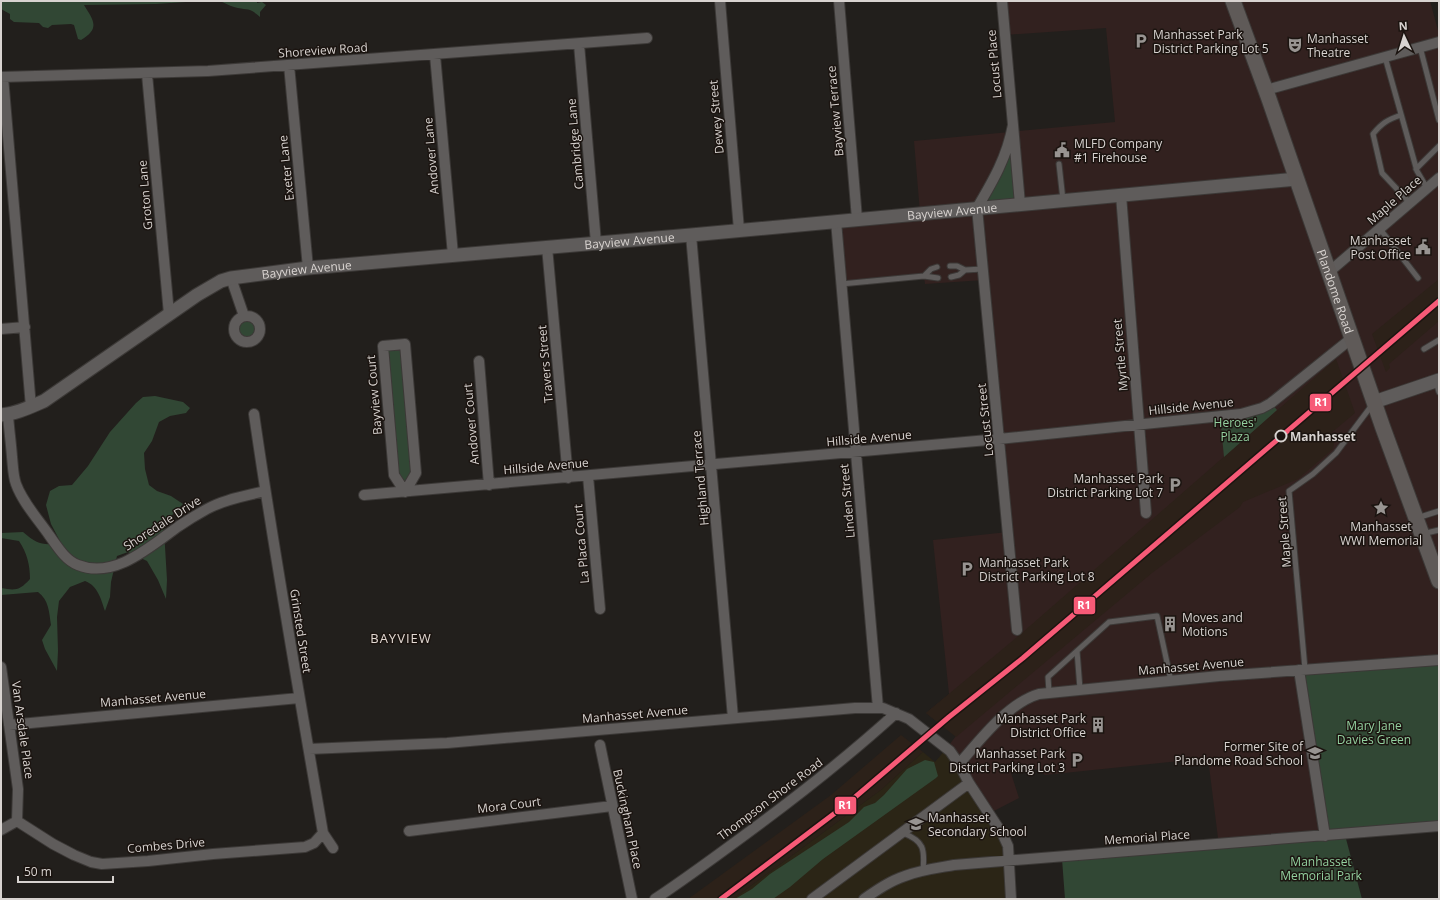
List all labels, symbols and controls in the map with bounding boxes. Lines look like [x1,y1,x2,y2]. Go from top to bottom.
north arrow [1384,16,1424,56]
text: N [1398,18,1408,33]
place label: Manhasset Park District Parking Lot 5 [1153,26,1269,57]
street label: Locust Place [982,29,1005,99]
place label: Manhasset Theatre [1307,30,1368,61]
parking icon: Manhasset Park District Parking Lot 5 [1132,32,1150,50]
theatre icon: Manhasset Theatre [1286,36,1304,54]
street label: Shoreview Road [278,38,368,62]
street label: Bayview Terrace [823,65,847,157]
street label: Dewey Street [704,79,728,155]
street label: Cambridge Lane [563,97,587,190]
street label: Andover Lane [419,117,443,195]
street label: Exeter Lane [274,134,298,202]
place label: MLFD Company #1 Firehouse [1074,135,1163,166]
public building icon: MLFD Company #1 Firehouse [1053,141,1071,159]
street label: Groton Lane [133,159,157,231]
street label: Maple Place [1363,171,1425,228]
street label: Bayview Avenue [906,198,998,224]
street label: Bayview Avenue [584,228,675,253]
place label: Manhasset Post Office [1350,232,1411,263]
public building icon: Manhasset Post Office [1414,238,1432,256]
street label: Plandome Road [1313,247,1358,336]
street label: Bayview Avenue [261,256,353,282]
street label: Myrtle Street [1108,318,1132,392]
street label: Travers Street [533,324,557,404]
street label: Bayview Court [362,354,386,436]
street label: Andover Court [459,383,483,465]
street label: Locust Street [973,383,997,457]
street label: Hillside Avenue [1148,393,1235,419]
line badge: R1 [1309,393,1332,412]
text: R1 [1314,394,1328,409]
park label: Heroes' Plaza [1214,414,1256,445]
street label: Hillside Avenue [826,426,913,450]
place label: Manhasset [1290,428,1356,445]
street label: Highland Terrace [687,429,713,526]
marker: Manhasset [1274,429,1288,443]
street label: Hillside Avenue [503,454,590,478]
street label: Linden Street [835,463,859,539]
place label: Manhasset Park District Parking Lot 7 [1047,470,1164,501]
parking icon: Manhasset Park District Parking Lot 7 [1166,476,1184,494]
street label: Shoredale Drive [120,491,204,554]
street label: Maple Street [1273,496,1295,568]
place icon: Manhasset WWI Memorial [1372,499,1390,517]
street label: La Placa Court [569,503,593,585]
place label: Manhasset WWI Memorial [1340,518,1422,549]
place label: Manhasset Park District Parking Lot 8 [979,554,1095,585]
parking icon: Manhasset Park District Parking Lot 8 [958,560,976,578]
street label: Grinsted Street [286,588,316,674]
line badge: R1 [1073,596,1096,615]
text: R1 [1077,597,1091,612]
place label: Moves and Motions [1182,609,1243,640]
building icon: Moves and Motions [1161,615,1179,633]
district label: BAYVIEW [370,629,432,647]
street label: Manhasset Avenue [1137,653,1245,679]
street label: Van Arsdale Place [8,680,38,780]
street label: Manhasset Avenue [99,685,207,711]
street label: Manhasset Avenue [581,701,689,727]
place label: Manhasset Park District Office [996,710,1087,741]
building icon: Manhasset Park District Office [1089,716,1107,734]
park label: Mary Jane Davies Green [1337,717,1411,748]
place label: Former Site of Plandome Road School [1174,738,1304,769]
school or university icon: Former Site of Plandome Road School [1306,744,1324,762]
place label: Manhasset Park District Parking Lot 3 [949,745,1066,776]
parking icon: Manhasset Park District Parking Lot 3 [1068,751,1086,769]
street label: Thompson Shore Road [714,754,826,844]
street label: Buckingham Place [609,767,647,871]
street label: Mora Court [476,793,542,817]
line badge: R1 [834,796,857,815]
text: R1 [838,797,852,812]
place label: Manhasset Secondary School [928,809,1027,840]
school or university icon: Manhasset Secondary School [907,815,925,833]
street label: Memorial Place [1104,826,1191,848]
street label: Combes Drive [126,833,206,857]
park label: Manhasset Memorial Park [1280,853,1363,884]
scale bar [18,858,113,884]
text: 50 m [24,863,52,880]

